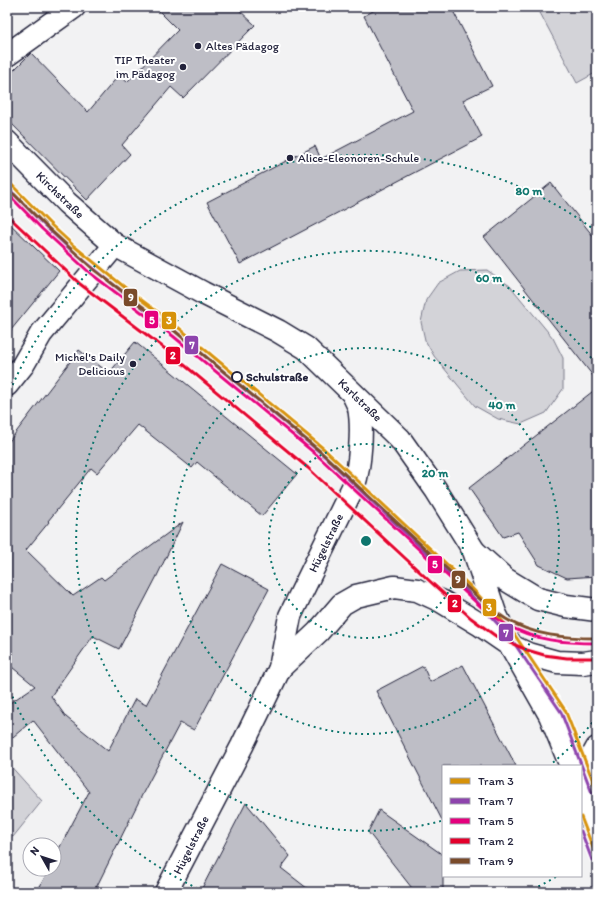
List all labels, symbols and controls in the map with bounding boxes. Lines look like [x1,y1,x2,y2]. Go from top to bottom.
place label: Altes Pädagog [206,39,280,53]
marker: Altes Pädagog [193,41,203,51]
place label: TIP Theater im Pädagog [114,53,176,81]
marker: TIP Theater im Pädagog [178,62,188,72]
place label: Alice-Eleonoren-Schule [298,151,420,165]
marker: Alice-Eleonoren-Schule [285,153,295,163]
street label: Kirchstraße [33,169,87,222]
text: 80 m [516,184,543,198]
text: 60 m [476,271,503,285]
line badge: 9 [123,288,138,307]
text: 9 [128,291,134,304]
line badge: 5 [144,310,159,329]
line badge: 3 [161,311,177,330]
text: 5 [149,314,155,327]
text: 3 [166,314,172,327]
line badge: 7 [184,335,199,355]
text: 7 [188,339,195,352]
line badge: 2 [165,346,181,365]
text: 2 [170,349,176,362]
place label: Michel's Daily Delicious [55,350,125,378]
marker: Michel's Daily Delicious [128,359,138,369]
place label: Schulstraße [246,370,308,384]
marker: Schulstraße [231,371,243,383]
street label: Karlstraße [335,376,385,424]
text: 40 m [488,398,517,412]
text: 20 m [422,466,449,480]
street label: Hügelstraße [306,511,346,575]
centre of rings [359,534,373,548]
line badge: 5 [427,555,443,574]
text: 5 [432,558,438,571]
line badge: 9 [451,570,466,589]
text: 9 [455,573,461,586]
line badge: 2 [447,594,462,613]
text: 2 [452,597,458,610]
line badge: 3 [482,598,497,617]
text: 3 [486,601,492,614]
line badge: 7 [498,623,514,642]
text: 7 [502,627,509,640]
legend [442,765,582,877]
text: Tram 3 [478,774,514,788]
text: Tram 7 [478,794,513,808]
street label: Hügelstraße [170,813,212,877]
text: Tram 5 [478,814,514,828]
text: Tram 2 [478,834,514,848]
north arrow [22,837,62,877]
text: N [27,844,42,858]
text: Tram 9 [478,854,514,868]

